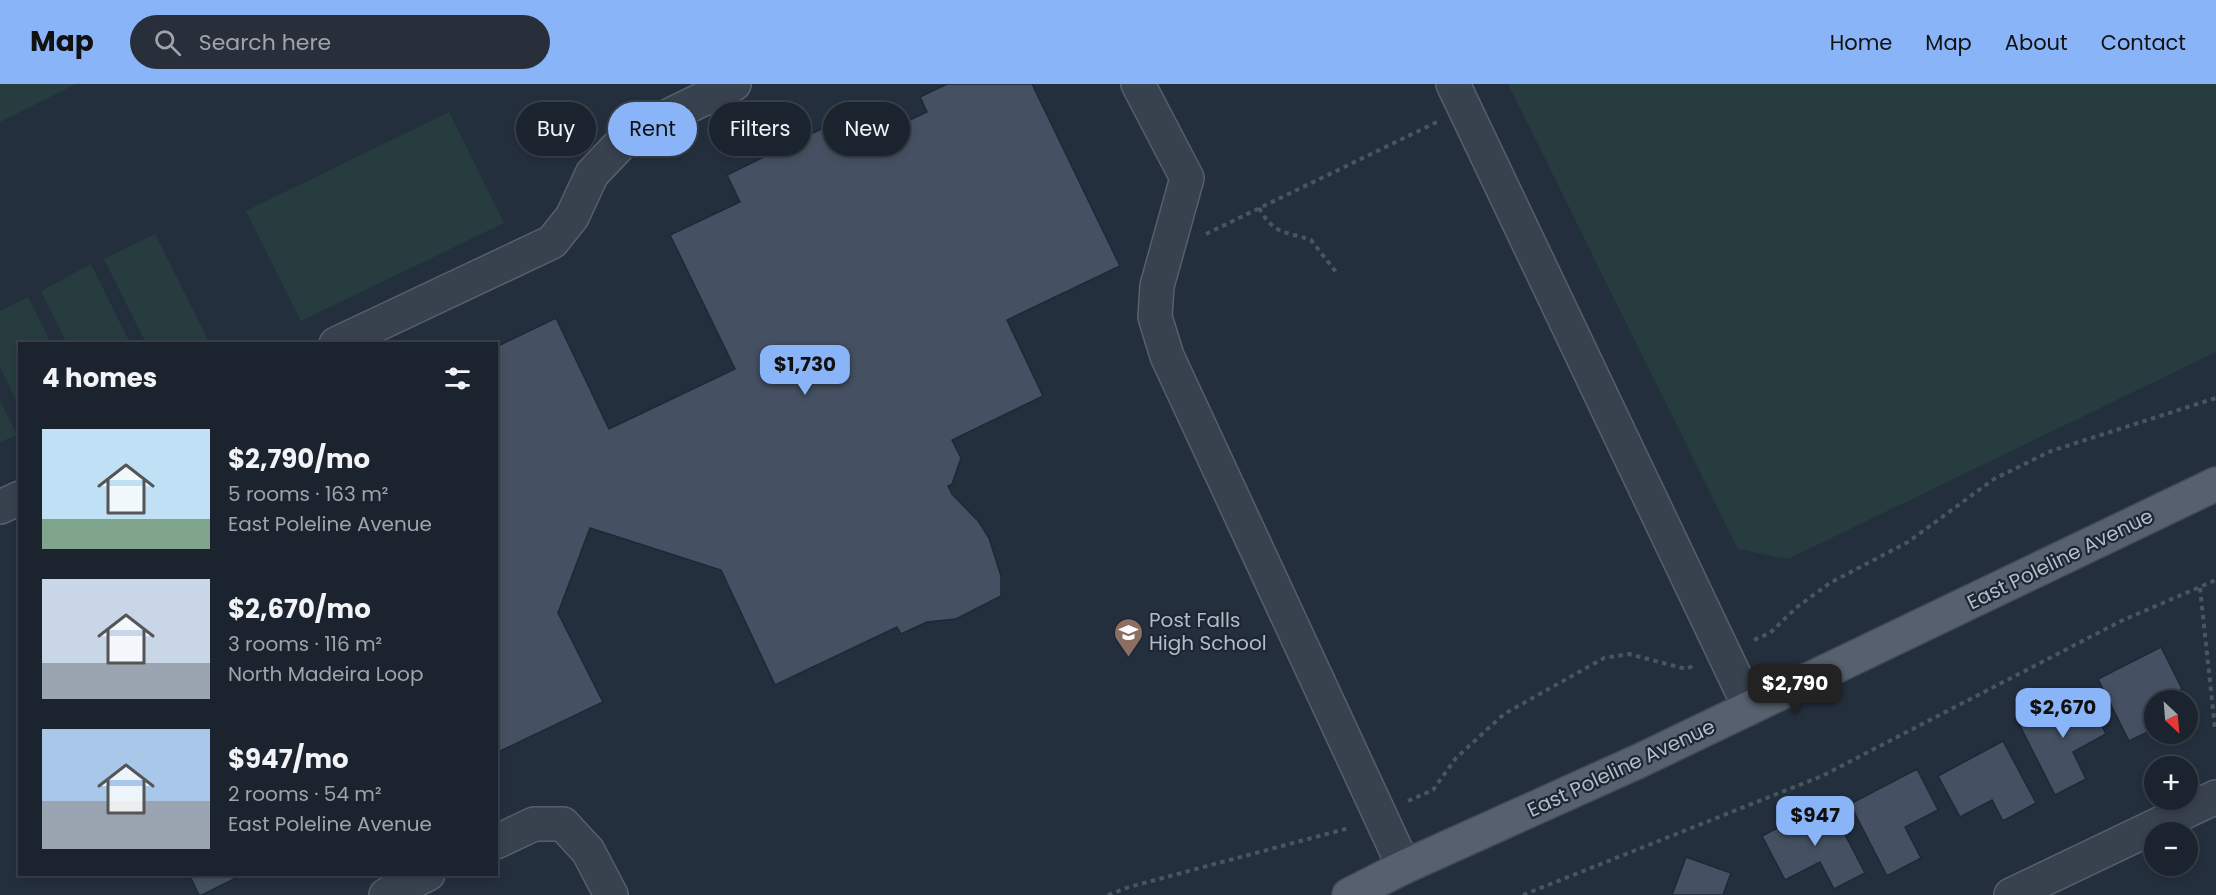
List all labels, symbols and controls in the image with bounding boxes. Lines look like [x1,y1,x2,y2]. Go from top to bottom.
search box [130,15,550,69]
text: Map [30,22,94,61]
icon: search [151,26,184,59]
text: Search here [199,27,331,58]
text: Home [1830,28,1892,57]
text: Map [1925,28,1972,57]
text: About [2005,28,2068,57]
text: Contact [2101,28,2186,57]
chip: Buy [516,102,596,156]
chip: Rent [608,102,697,156]
chip: Filters [709,102,811,156]
chip: New [823,102,910,156]
pin: $1,730 [756,345,854,396]
text: $1,730 [774,350,836,378]
text: 4 homes [42,360,157,396]
icon: filters [441,362,474,395]
text: $2,790/mo [228,441,370,477]
icon: home [90,453,162,525]
text: 5 rooms · 163 m² [228,480,388,508]
street label: East Poleline Avenue [1962,502,2158,616]
text: East Poleline Avenue [228,510,432,538]
text: $2,670/mo [228,591,371,627]
icon: home [90,603,162,675]
place label: Post Falls High School [1149,606,1267,657]
school or university icon: Post Falls High School [1112,616,1144,658]
text: 3 rooms · 116 m² [228,630,382,658]
text: North Madeira Loop [228,660,423,688]
pin: $2,790 [1746,664,1844,715]
text: $2,790 [1762,669,1828,697]
pin: $2,670 [2014,688,2112,739]
north arrow [2144,690,2198,744]
map controls [2144,690,2198,876]
text: $2,670 [2030,693,2096,721]
street label: East Poleline Avenue [1523,712,1719,824]
text: $947/mo [228,741,348,777]
icon: home [90,753,162,825]
button: + [2144,756,2198,810]
text: 2 rooms · 54 m² [228,780,382,808]
pin: $947 [1779,796,1851,847]
text: $947 [1790,801,1840,829]
text: East Poleline Avenue [228,810,432,838]
button: − [2144,822,2198,876]

